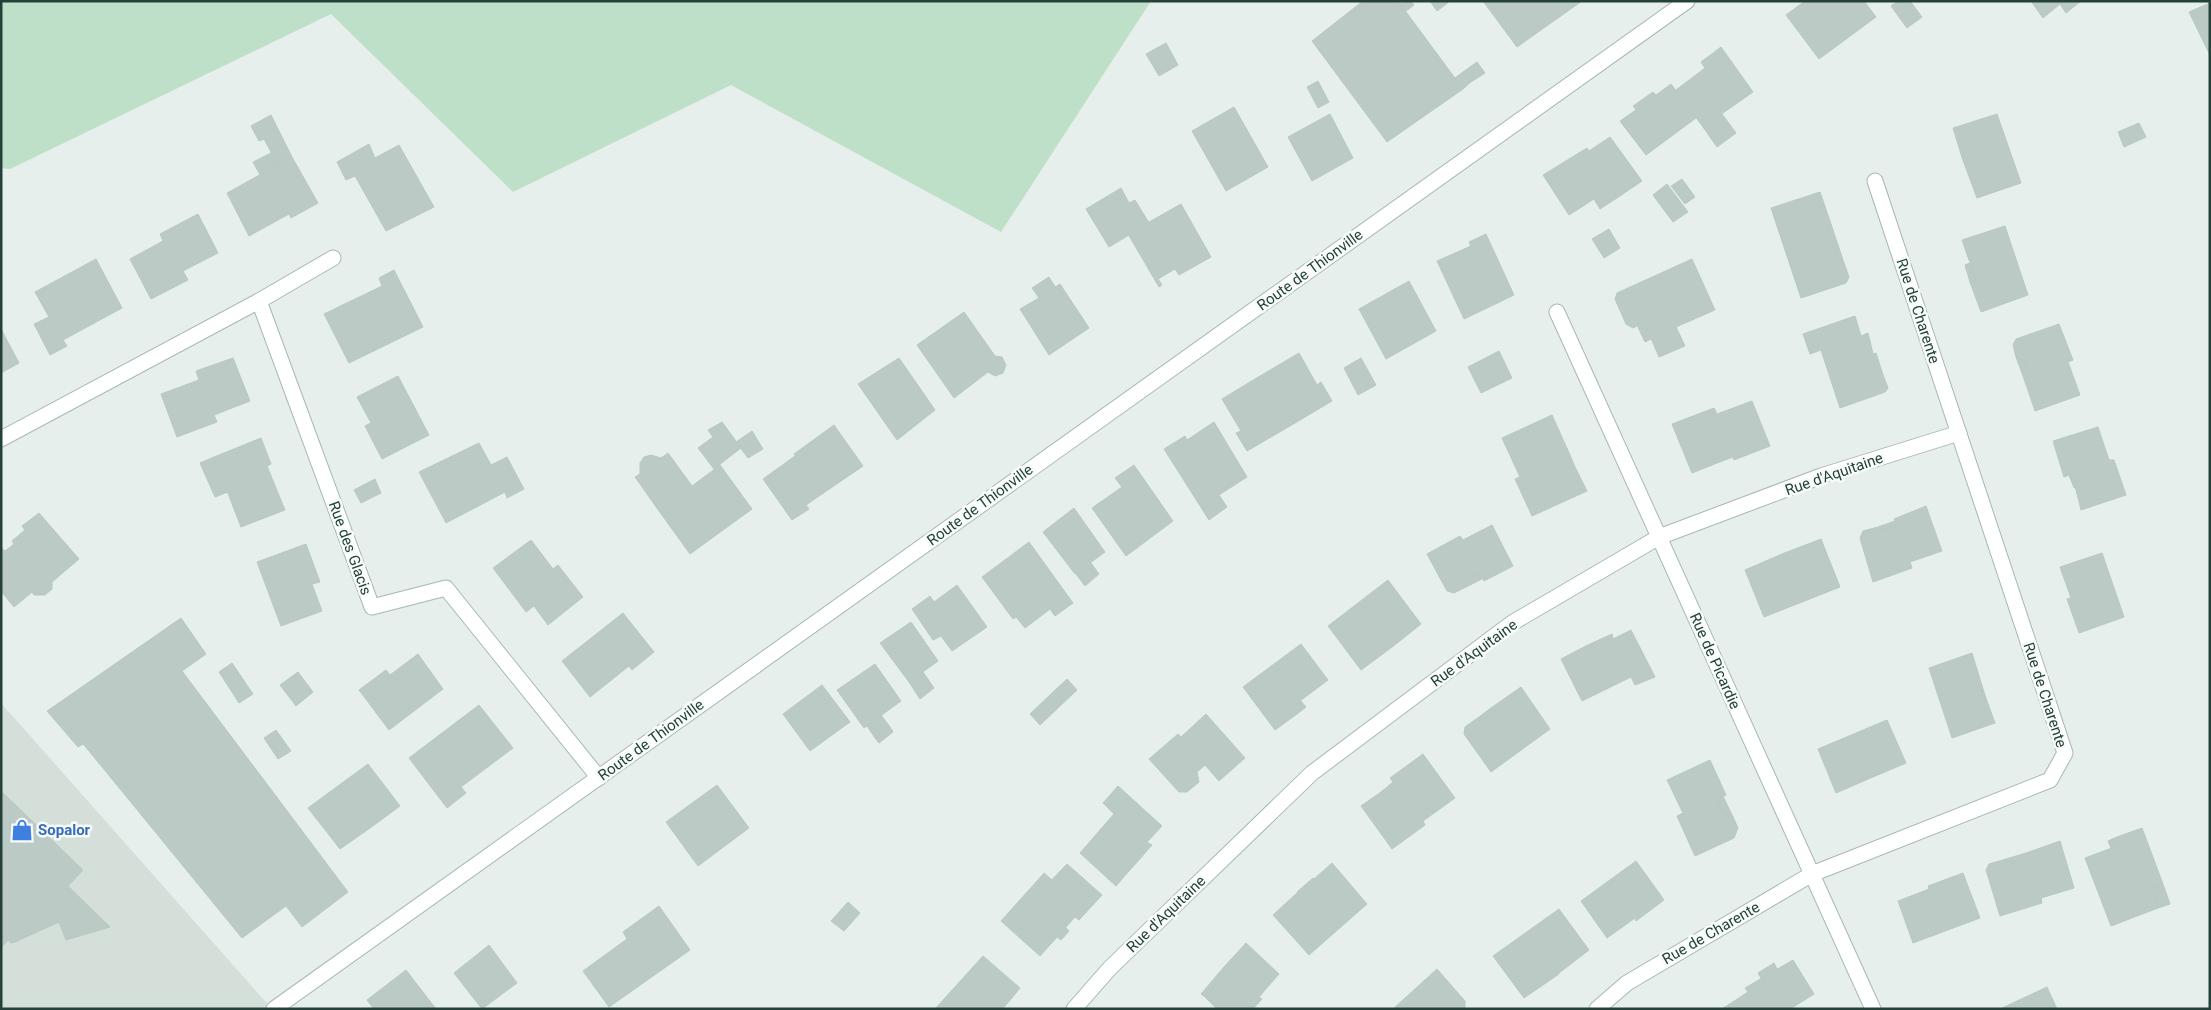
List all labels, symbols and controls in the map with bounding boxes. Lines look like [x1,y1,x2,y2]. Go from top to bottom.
street label: Route de Thionville [1254,226,1366,314]
street label: Rue de Charente [1893,256,1943,366]
street label: Rue d'Aquitaine [1783,449,1885,499]
street label: Route de Thionville [924,461,1036,549]
street label: Rue des Glacis [325,499,375,597]
street label: Rue de Picardie [1686,610,1744,712]
street label: Rue d'Aquitaine [1427,616,1521,690]
street label: Rue de Charente [2020,640,2070,750]
street label: Route de Thionville [595,696,707,784]
shop icon: Sopalor [9,817,35,843]
place label: Sopalor [38,821,91,839]
street label: Rue d'Aquitaine [1123,872,1209,956]
street label: Rue de Charente [1659,898,1763,968]

